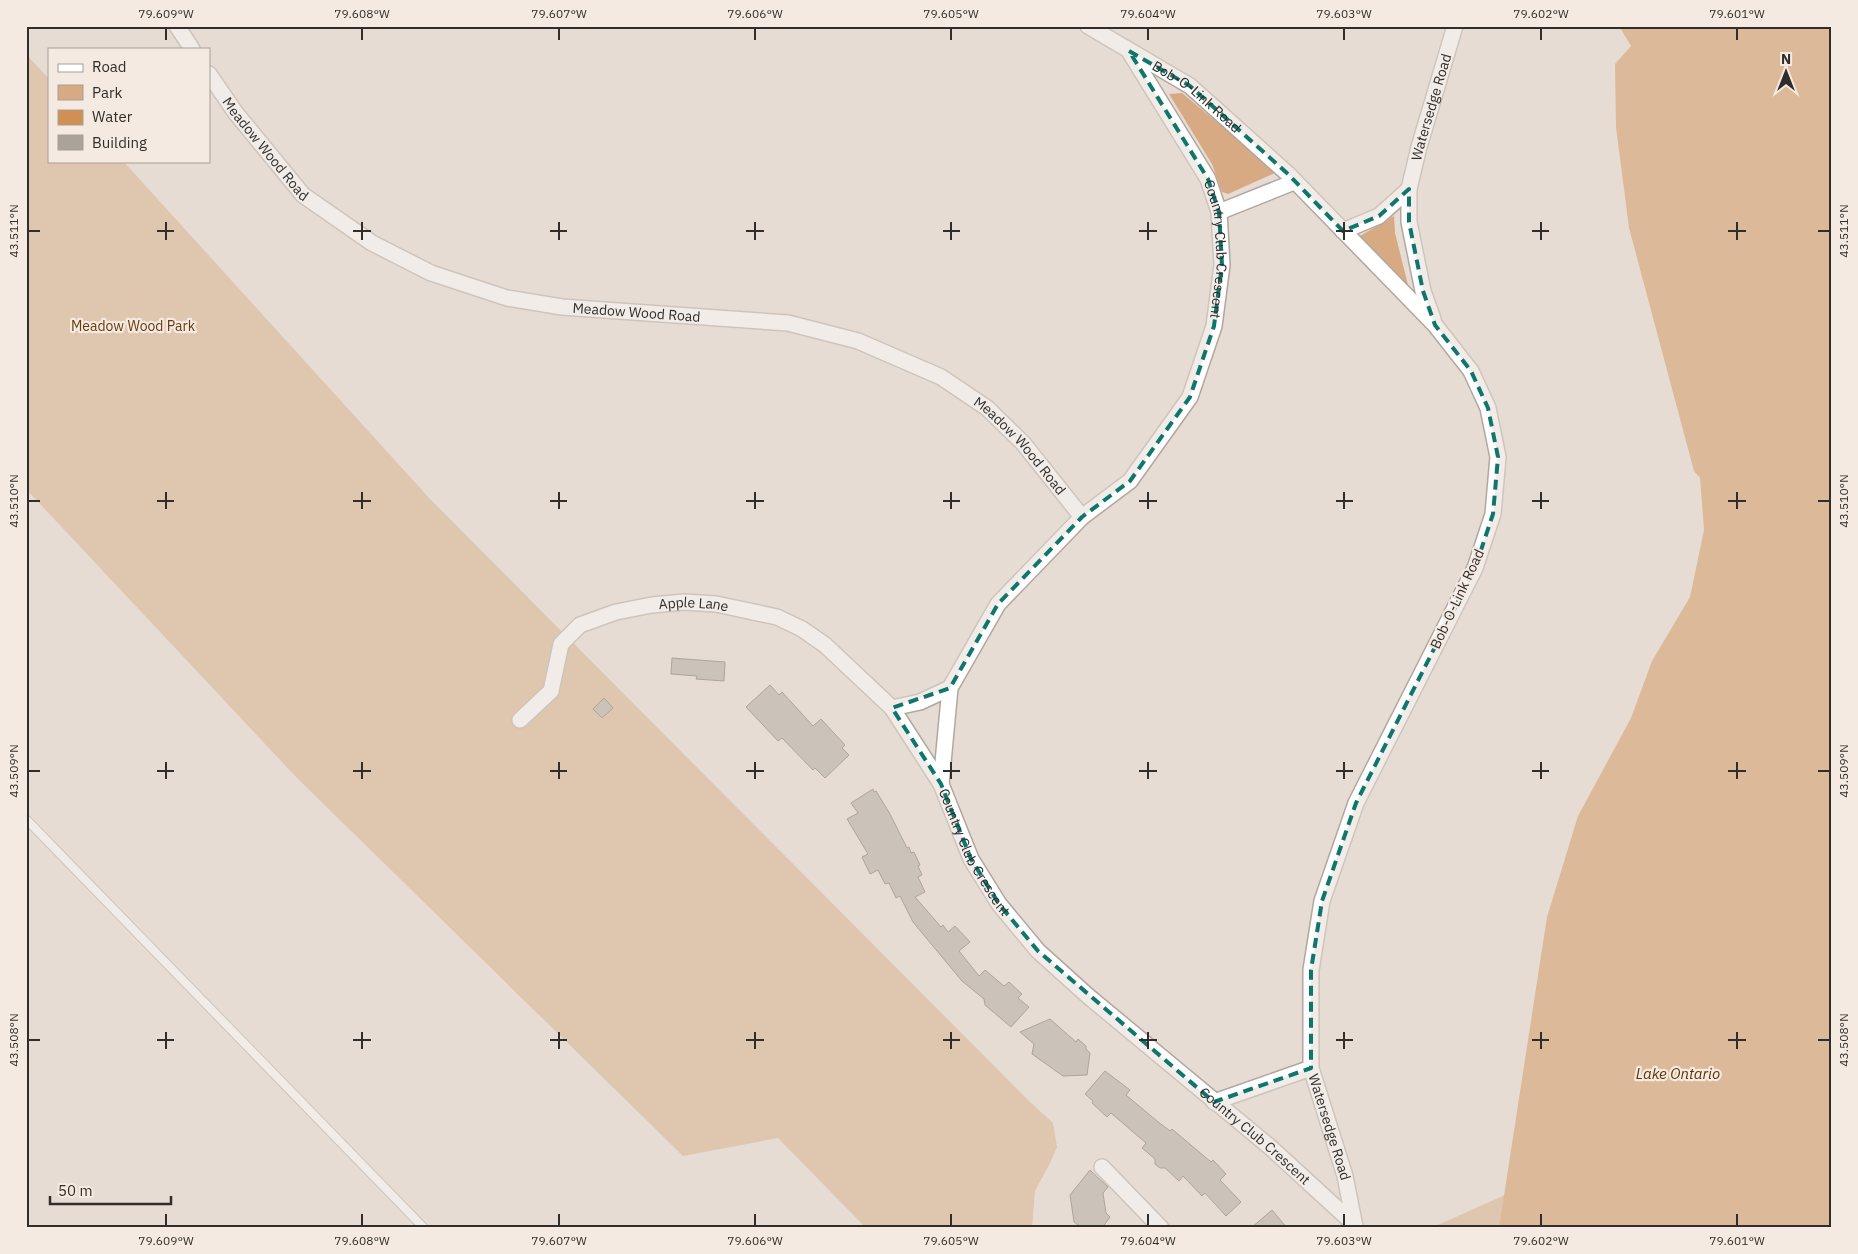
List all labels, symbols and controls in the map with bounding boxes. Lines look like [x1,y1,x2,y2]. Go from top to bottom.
text: 79.609°W [138,6,194,21]
text: 79.608°W [334,6,390,21]
text: 79.607°W [531,6,587,21]
text: 79.606°W [727,6,783,21]
text: 79.605°W [923,6,979,21]
text: 79.604°W [1120,6,1176,21]
text: 79.603°W [1316,6,1372,21]
text: 79.602°W [1513,6,1569,21]
text: 79.601°W [1709,6,1765,21]
legend [48,48,210,162]
north arrow [1760,48,1810,98]
text: N [1781,50,1791,68]
street label: Watersedge Road [1407,51,1455,162]
text: Road [92,57,127,76]
street label: Bob-O-Link Road [1149,57,1245,137]
text: Park [92,83,122,102]
street label: Meadow Wood Road [218,94,312,205]
text: Water [92,107,133,126]
text: Building [92,133,147,152]
street label: Country Club Crescent [1200,177,1231,320]
text: 43.511°N [6,204,21,258]
text: 43.511°N [1836,204,1851,258]
street label: Meadow Wood Road [572,299,701,326]
park label: Meadow Wood Park [71,317,196,335]
street label: Meadow Wood Road [970,393,1070,498]
text: 43.510°N [6,474,21,528]
text: 43.510°N [1836,474,1851,528]
street label: Bob-O-Link Road [1426,546,1488,652]
street label: Apple Lane [658,593,730,615]
text: 43.509°N [6,744,21,798]
text: 43.509°N [1836,744,1851,798]
street label: Country Club Crescent [935,786,1014,919]
text: 43.508°N [6,1013,21,1067]
text: 43.508°N [1836,1013,1851,1067]
water label: Lake Ontario [1636,1064,1720,1083]
street label: Watersedge Road [1304,1072,1355,1183]
street label: Country Club Crescent [1196,1083,1314,1189]
scale bar [50,1174,171,1206]
text: 50 m [58,1181,93,1200]
text: 79.609°W [138,1233,194,1248]
text: 79.608°W [334,1233,390,1248]
text: 79.607°W [531,1233,587,1248]
text: 79.606°W [727,1233,783,1248]
text: 79.605°W [923,1233,979,1248]
text: 79.604°W [1120,1233,1176,1248]
text: 79.603°W [1316,1233,1372,1248]
text: 79.602°W [1513,1233,1569,1248]
text: 79.601°W [1709,1233,1765,1248]

